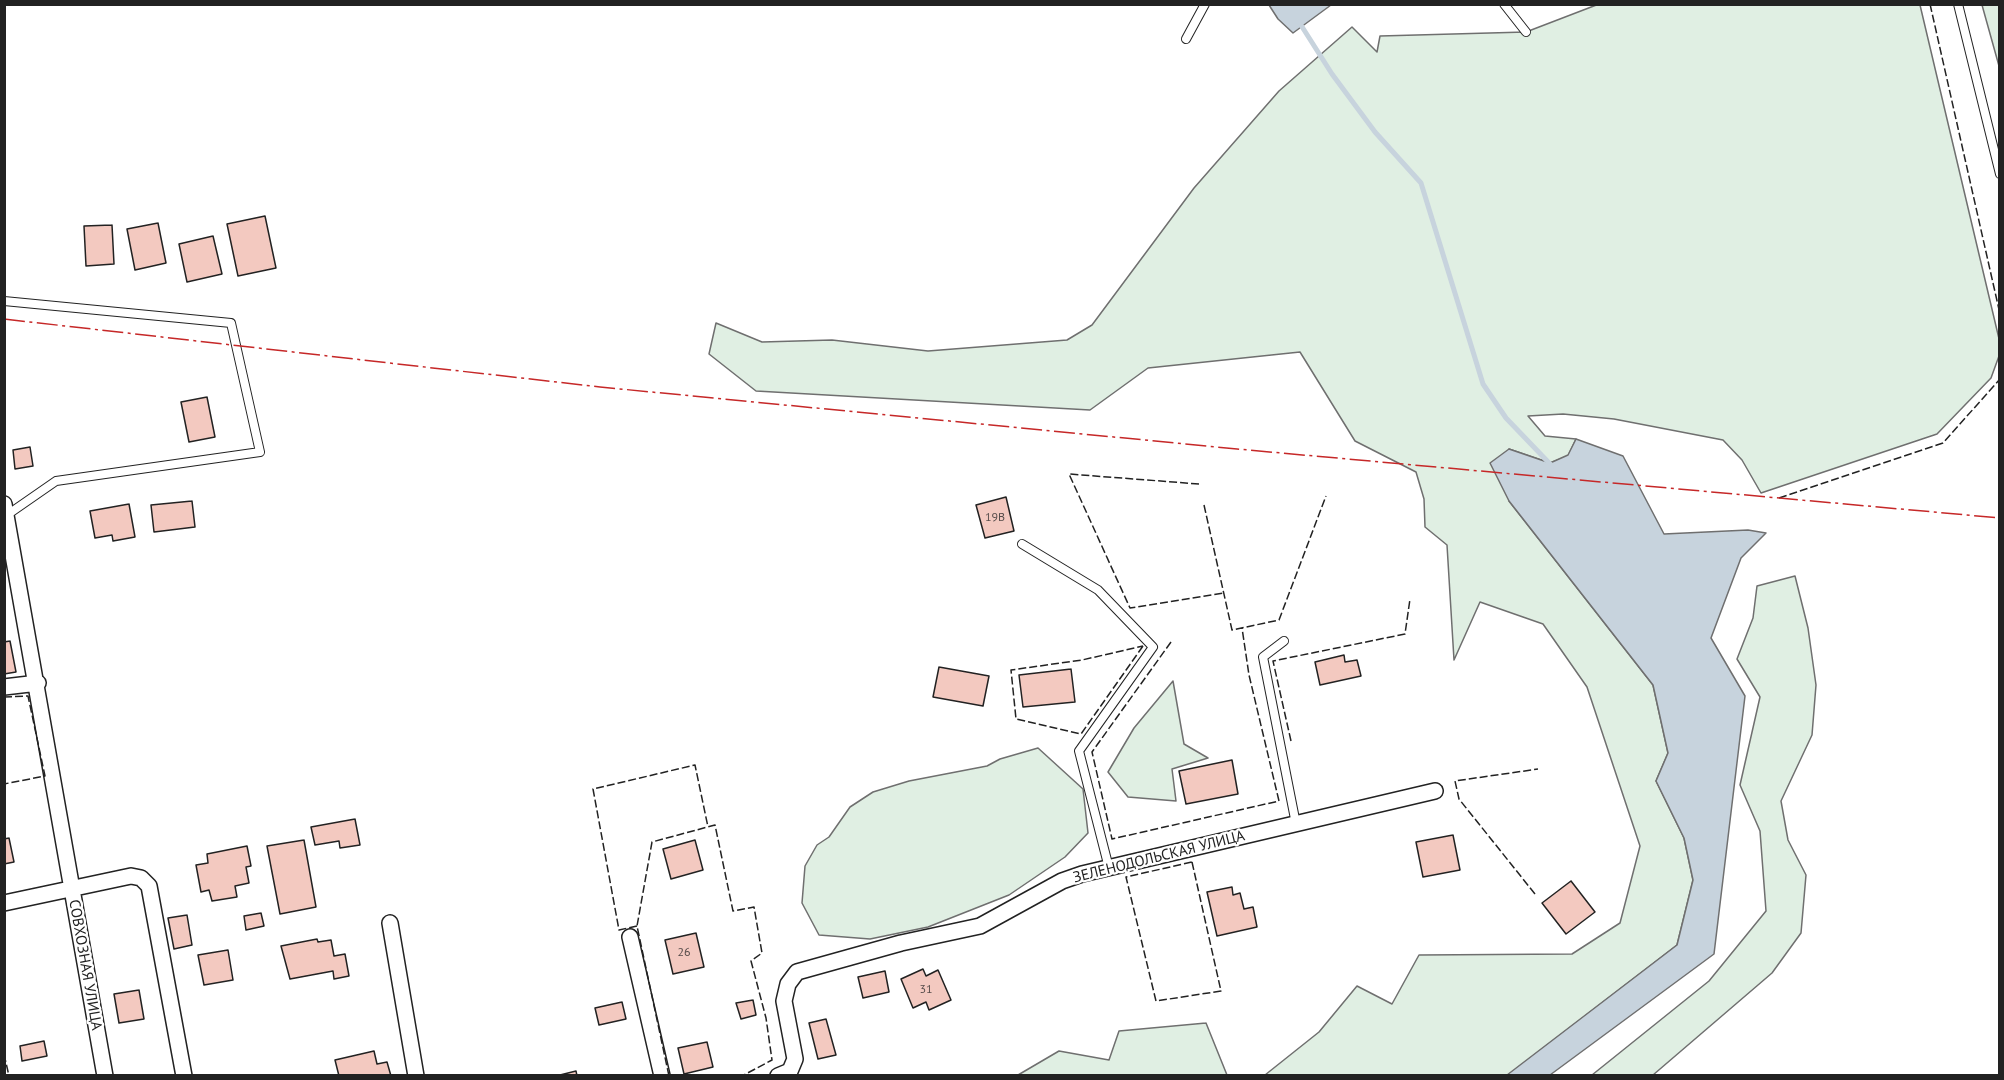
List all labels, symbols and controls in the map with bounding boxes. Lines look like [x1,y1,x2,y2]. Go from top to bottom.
house number: 19В [985,511,1005,525]
street label: ЗЕЛЕНОДОЛЬСКАЯ УЛИЦА [1071,827,1247,887]
street label: СОВХОЗНАЯ УЛИЦА [65,898,105,1032]
house number: 26 [677,946,691,960]
house number: 31 [919,983,933,997]

